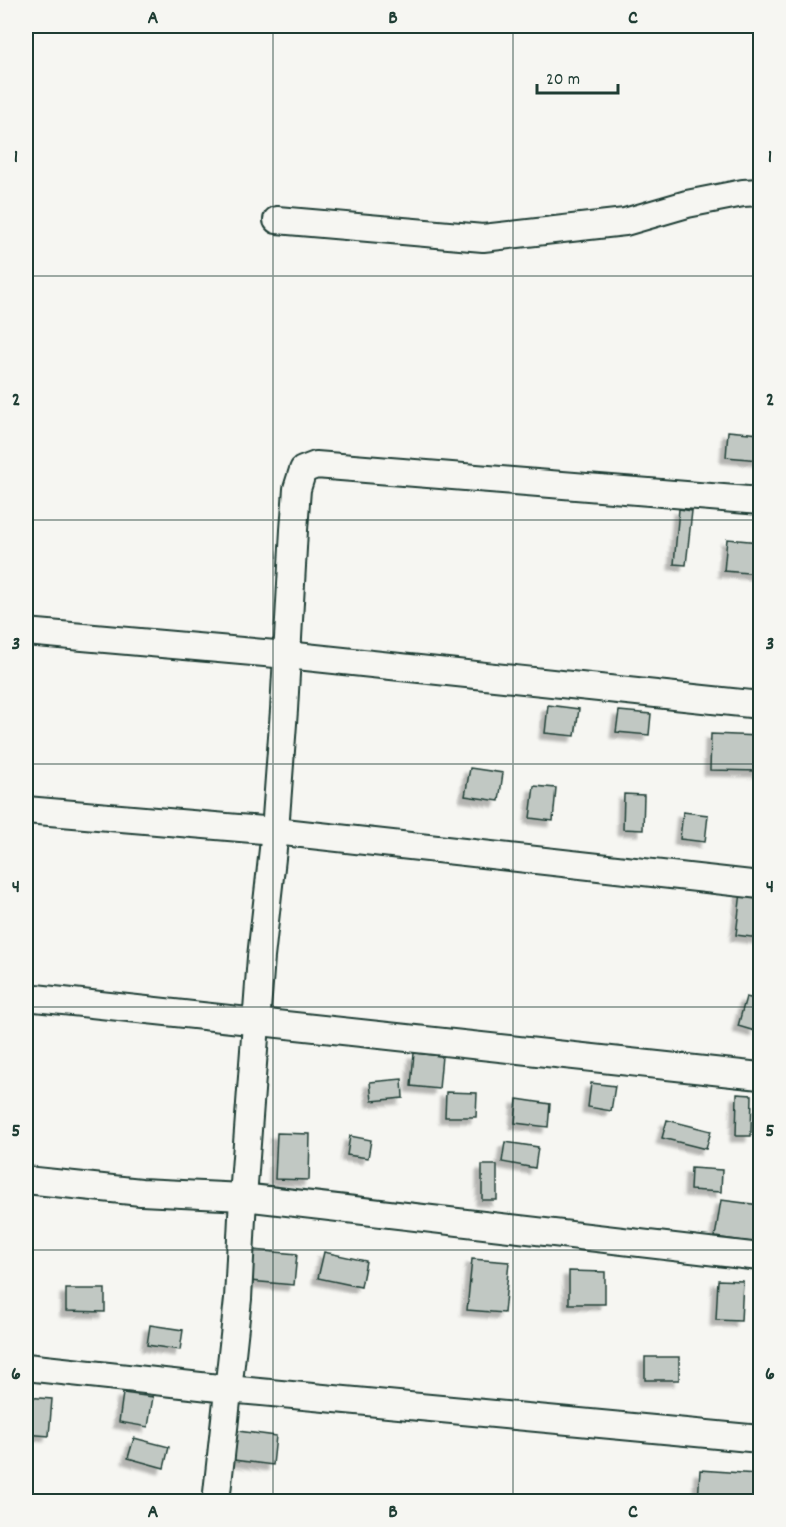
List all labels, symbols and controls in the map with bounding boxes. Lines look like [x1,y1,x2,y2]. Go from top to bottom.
text: A [148,5,159,33]
text: B [388,5,398,33]
text: C [628,5,638,33]
scale bar [537,57,618,95]
text: 20 m [546,68,580,93]
text: 1 [14,144,18,172]
text: 1 [768,144,772,172]
text: 2 [12,387,20,415]
text: 2 [766,387,774,415]
text: 3 [12,631,20,659]
text: 3 [766,631,774,659]
text: 4 [12,874,20,902]
text: 4 [766,874,774,902]
text: 5 [11,1118,21,1146]
text: 5 [765,1118,775,1146]
text: 6 [11,1361,21,1389]
text: 6 [765,1361,775,1389]
text: A [148,1499,159,1527]
text: B [388,1499,398,1527]
text: C [628,1499,638,1527]

